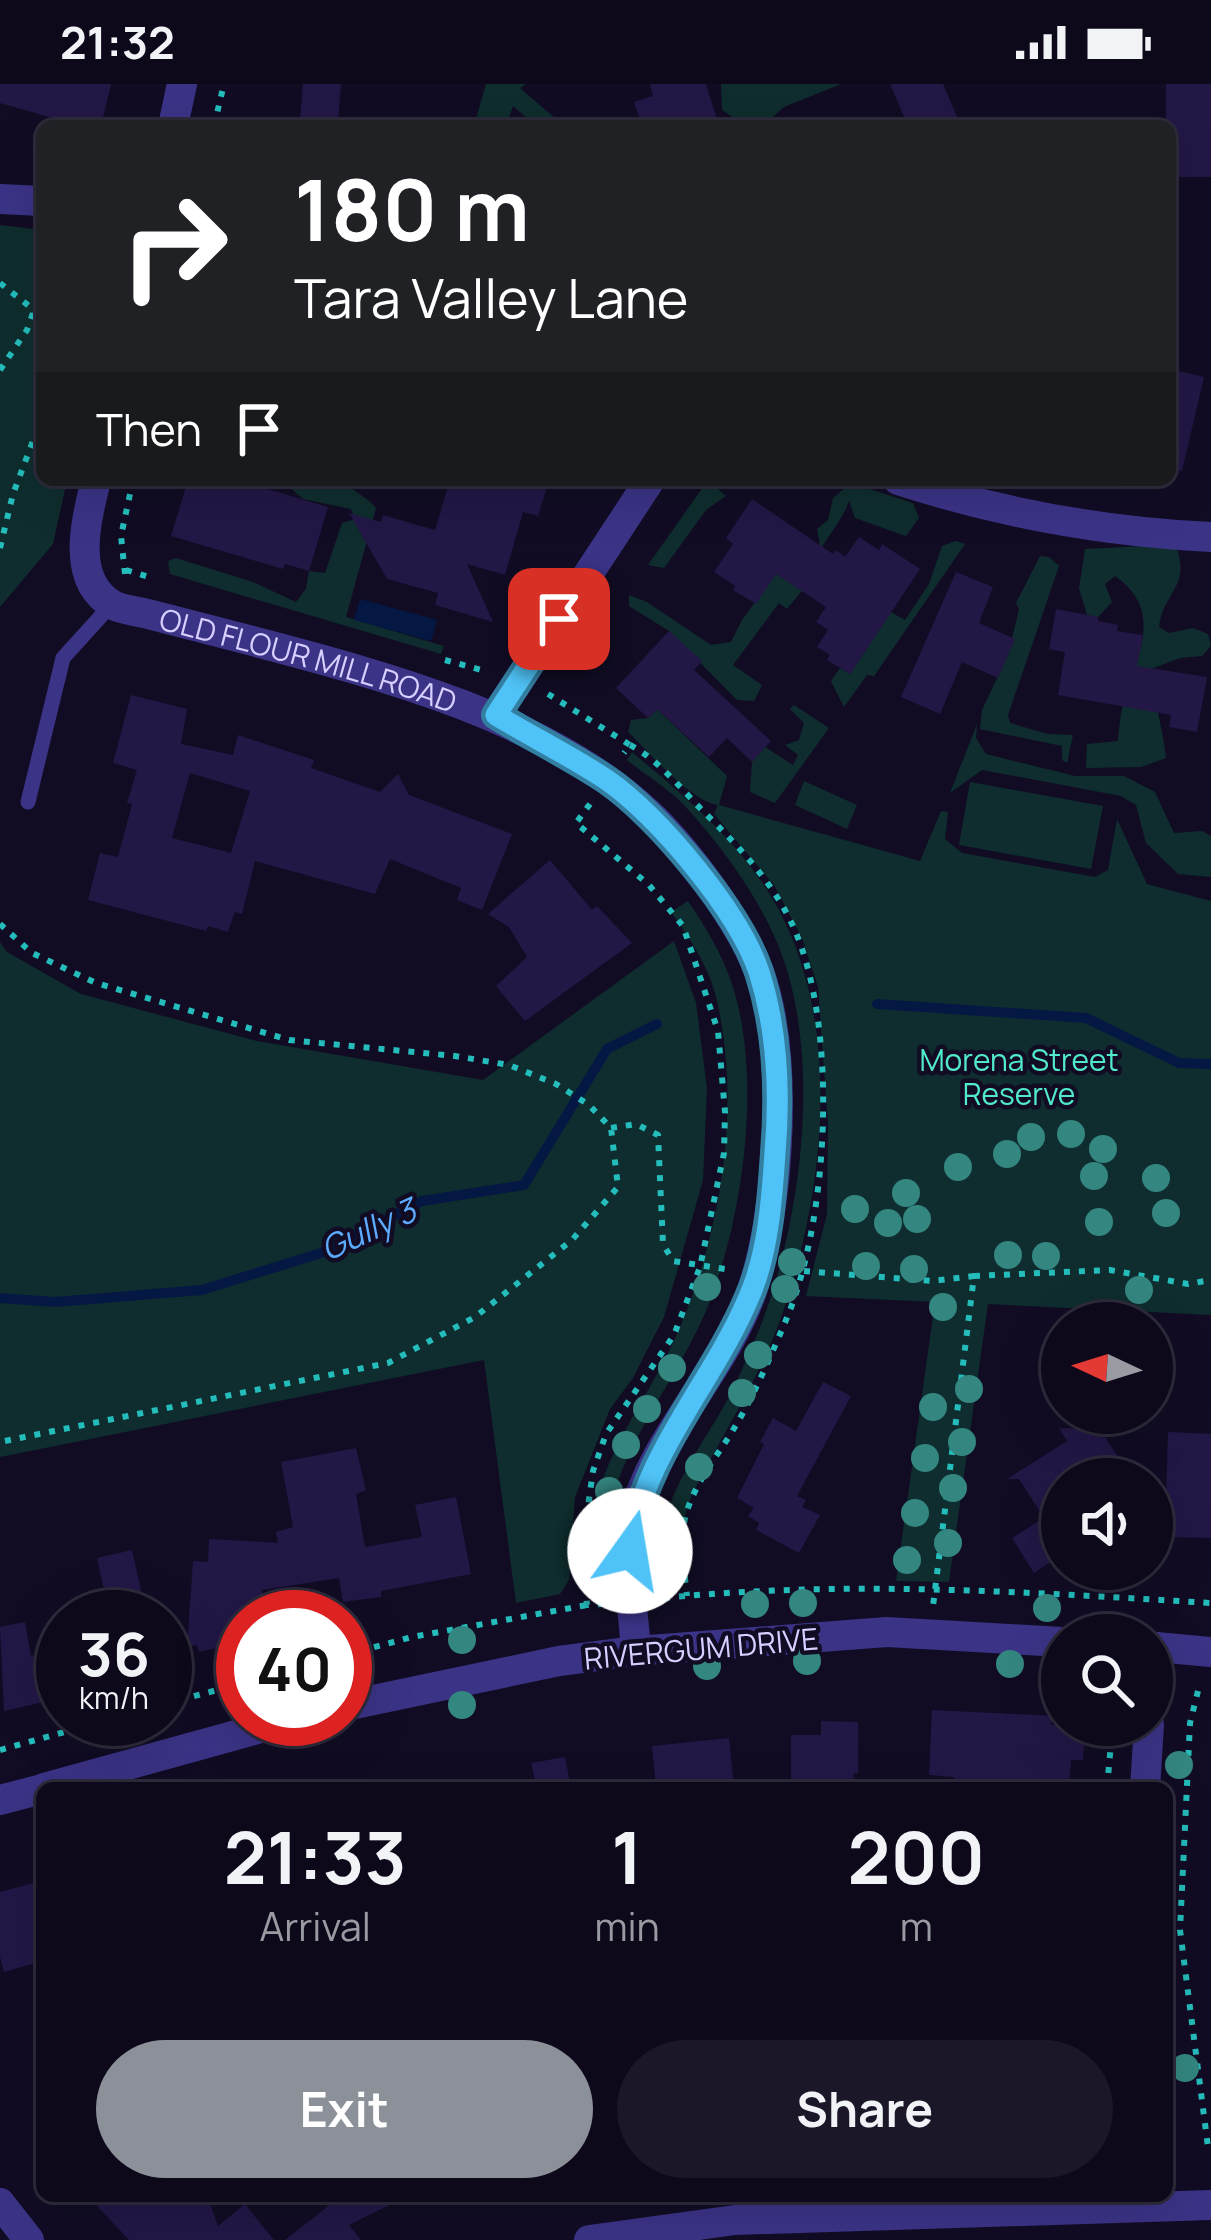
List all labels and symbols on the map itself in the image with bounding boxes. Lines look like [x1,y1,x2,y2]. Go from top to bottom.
pin [508,568,610,670]
street label: OLD FLOUR MILL ROAD [155,597,463,722]
park label: Morena Street Reserve [919,1039,1119,1114]
water label: Gully 3 [313,1186,426,1271]
north arrow [1041,1302,1173,1434]
position arrow [567,1488,693,1614]
speed limit sign: 40 [216,1590,372,1746]
street label: RIVERGUM DRIVE [582,1617,820,1679]

